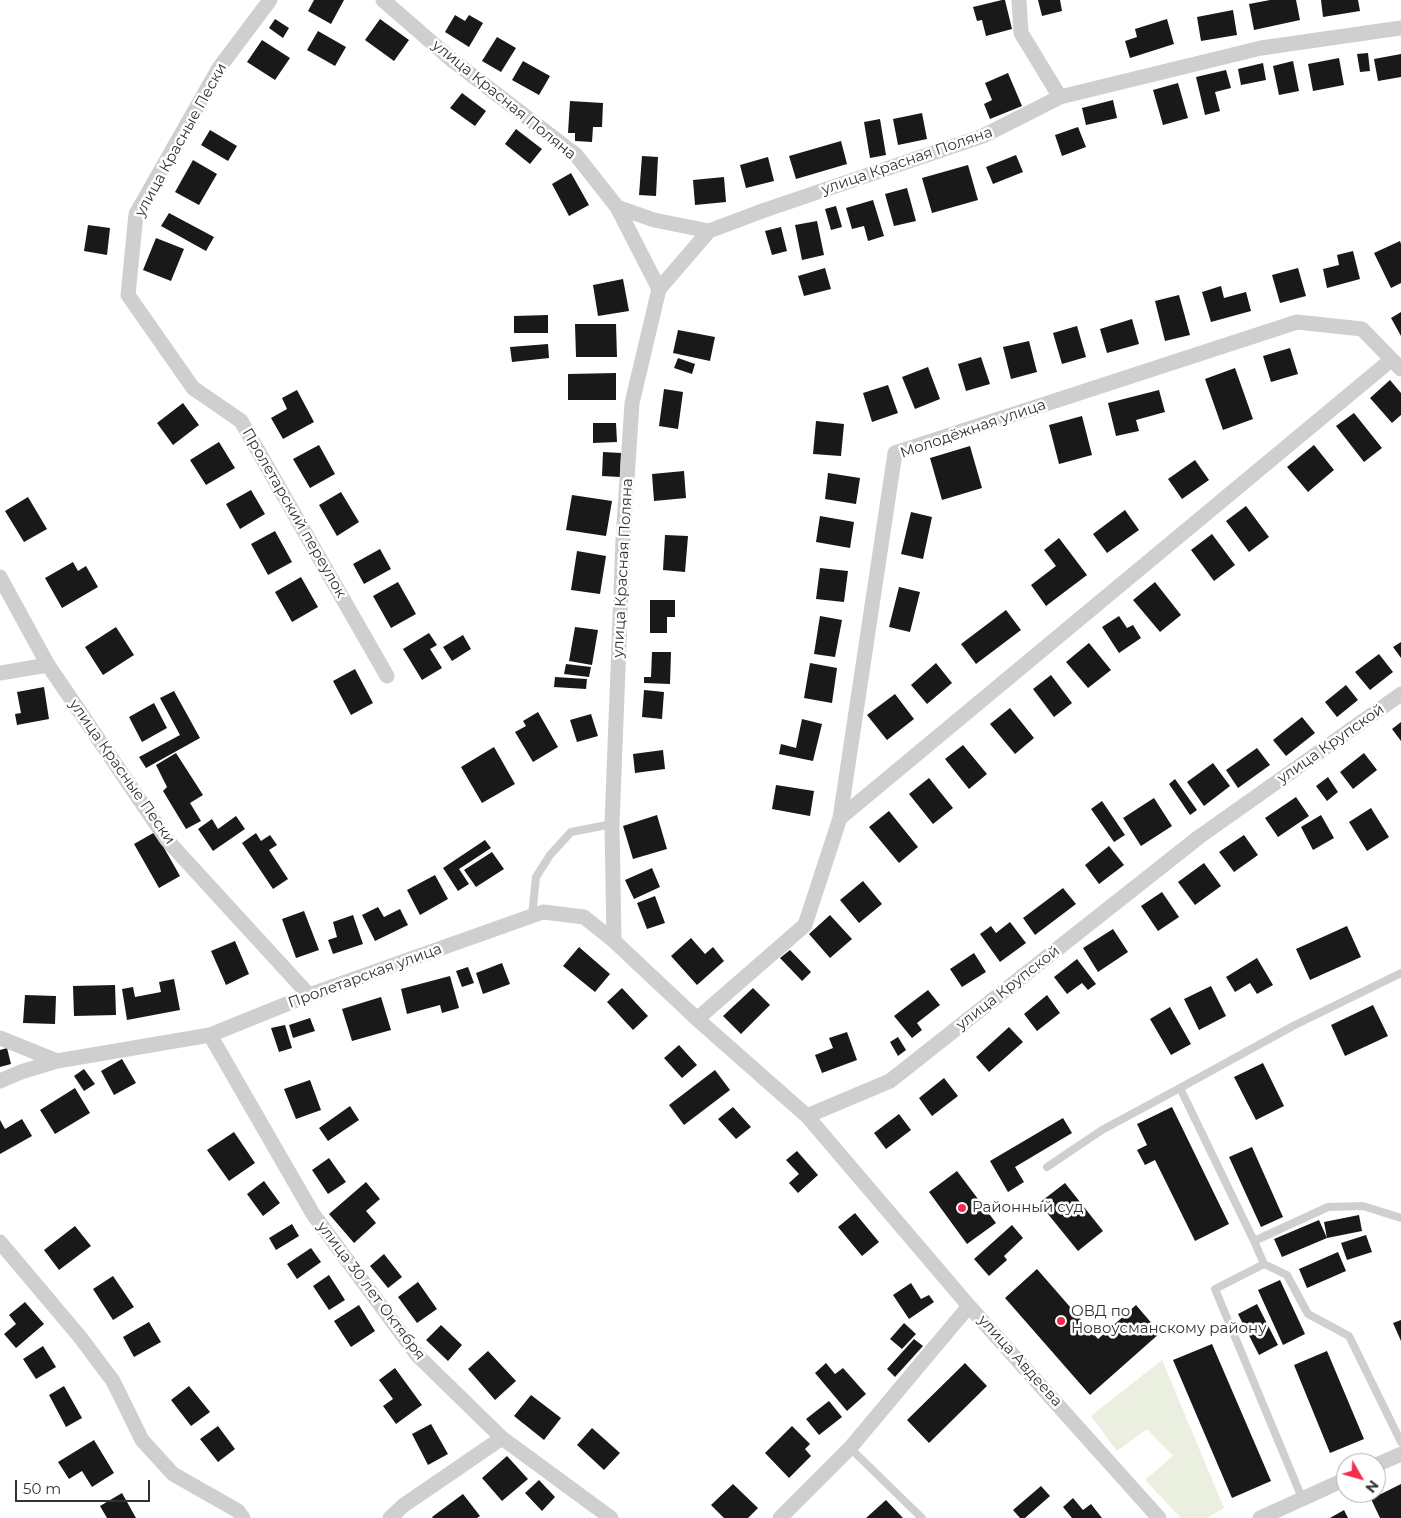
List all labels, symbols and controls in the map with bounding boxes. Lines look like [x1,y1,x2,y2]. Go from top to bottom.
street label: улица Красная Поляна [428,36,580,164]
street label: улица Красные Пески [131,60,231,220]
street label: улица Красная Поляна [819,123,995,199]
street label: Молодёжная улица [898,396,1048,462]
street label: Пролетарский переулок [238,425,350,601]
street label: улица Красная Поляна [609,478,637,658]
street label: улица Красные Пески [65,696,179,848]
street label: улица Крупской [1274,700,1388,788]
street label: Пролетарская улица [286,940,444,1012]
street label: улица Крупской [953,942,1063,1034]
place label: Районный суд [972,1199,1083,1217]
marker: Районный суд [956,1202,968,1214]
street label: улица 30 лет Октября [313,1218,429,1364]
place label: ОВД по Новоусманскому району [1071,1303,1267,1338]
street label: улица Авдеева [974,1311,1066,1411]
marker: ОВД по Новоусманскому району [1055,1315,1067,1327]
north arrow [1336,1453,1386,1503]
scale bar [18,1470,152,1502]
text: N [1361,1477,1383,1497]
text: 50 m [23,1479,61,1498]

